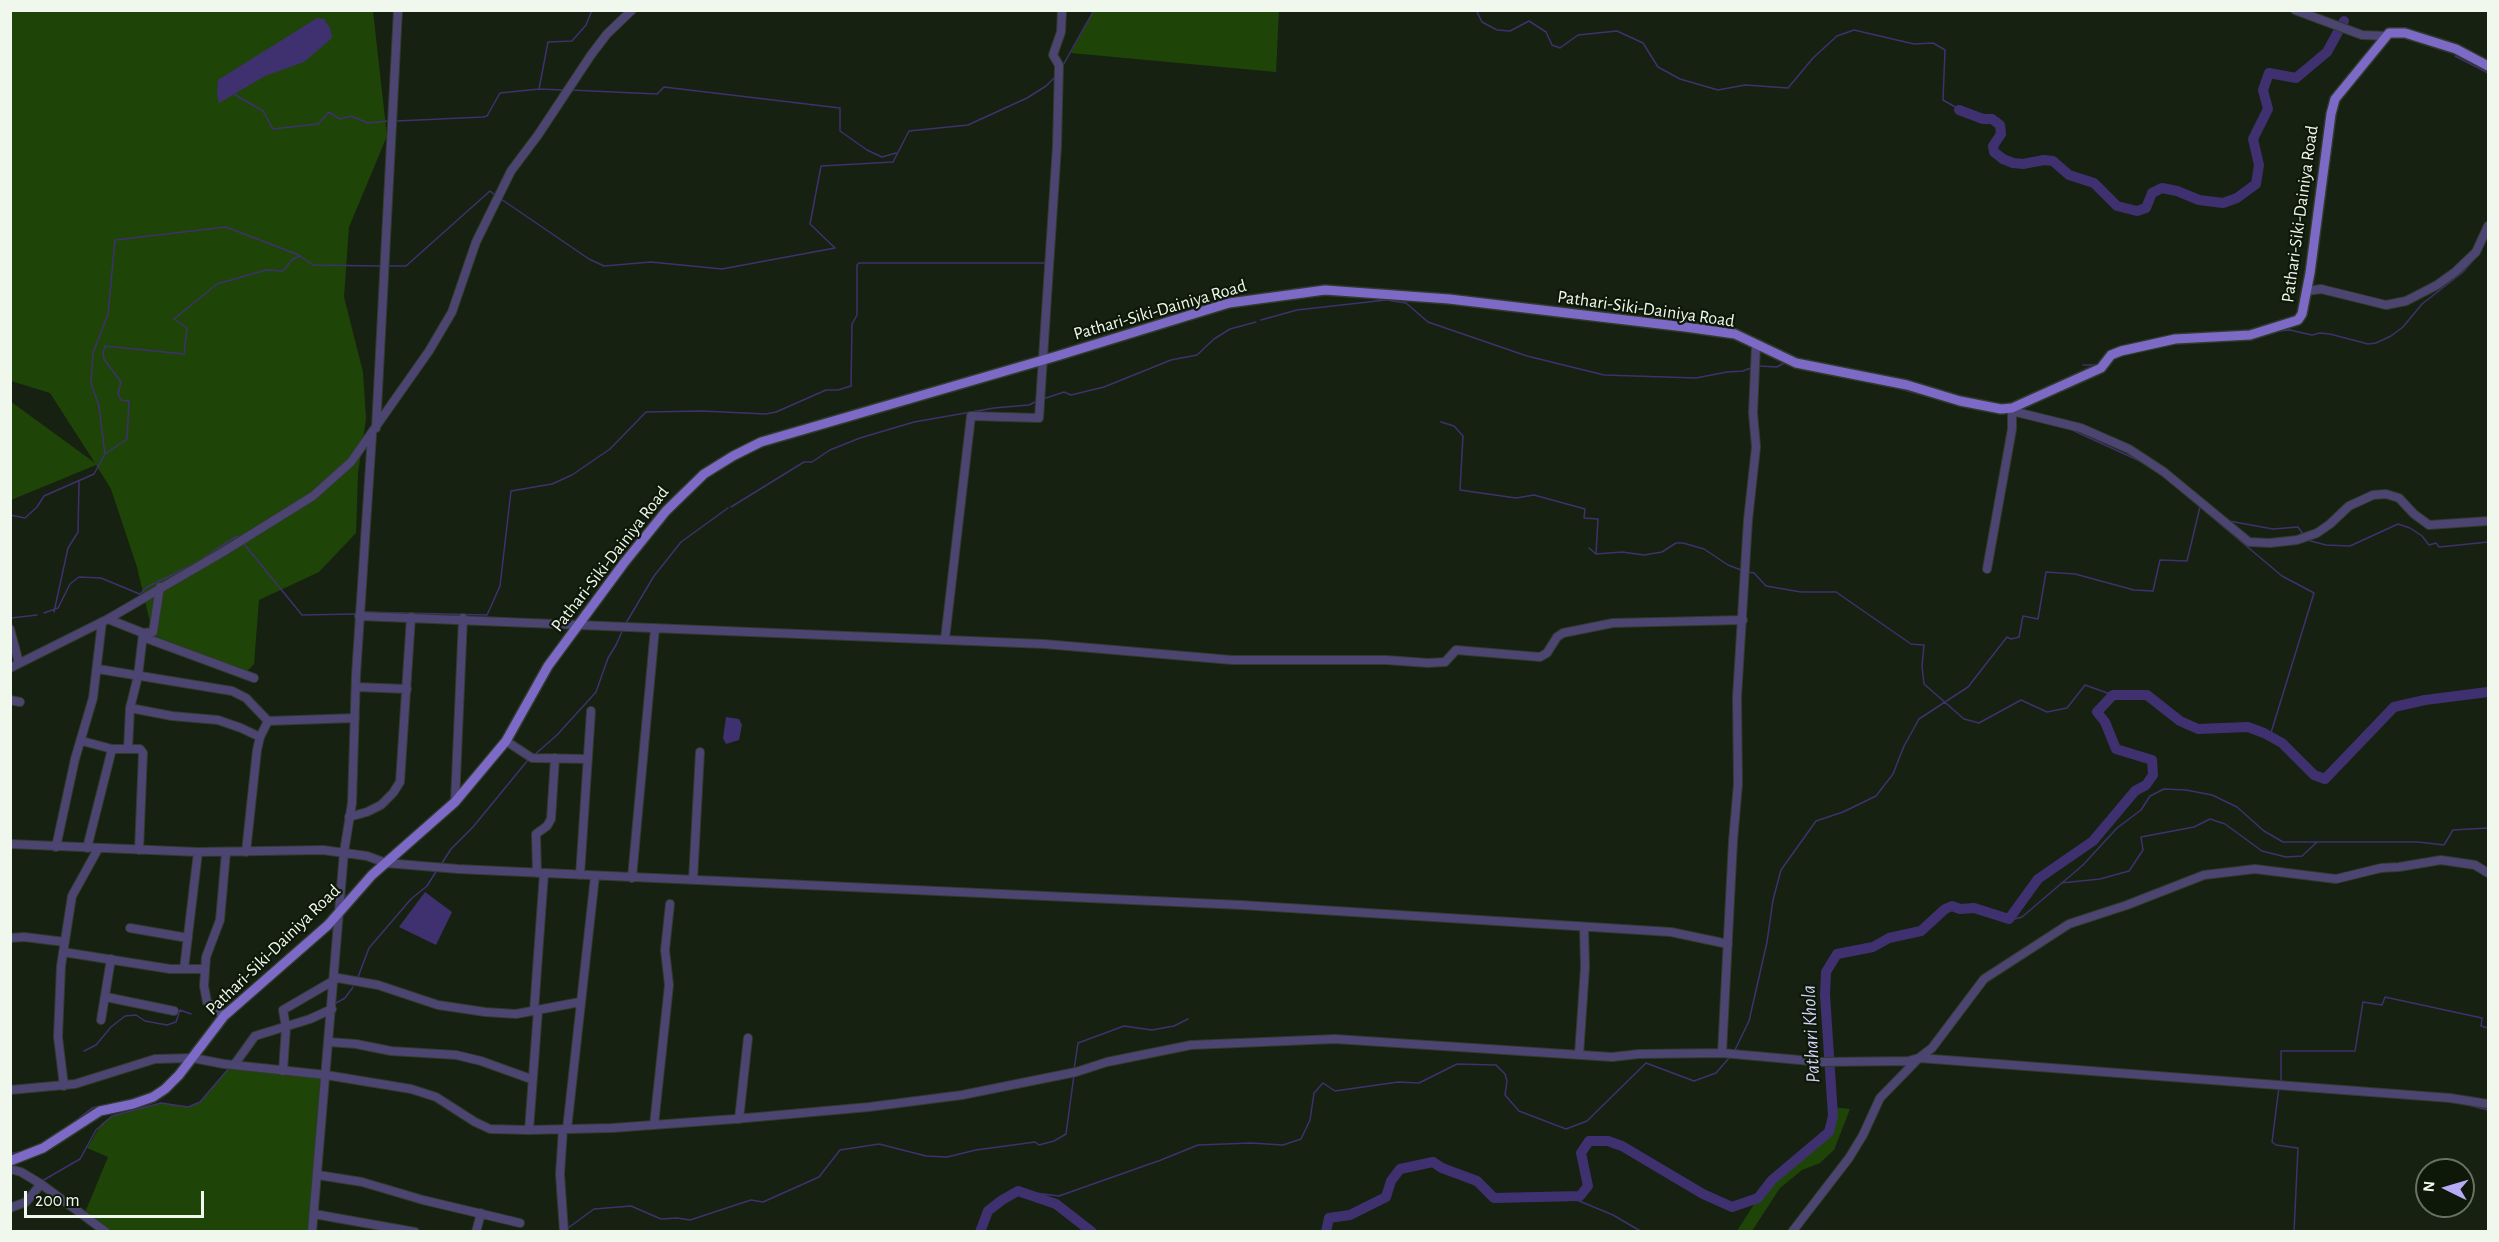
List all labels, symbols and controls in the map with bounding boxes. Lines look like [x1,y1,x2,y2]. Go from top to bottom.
street label: Pathari-Siki-Dainiya Road [2277,124,2323,304]
street label: Pathari-Siki-Dainiya Road [1071,275,1249,345]
street label: Pathari-Siki-Dainiya Road [1556,286,1736,332]
street label: Pathari-Siki-Dainiya Road [546,482,674,636]
street label: Pathari-Siki-Dainiya Road [201,880,345,1020]
water label: Pathari Khola [1796,984,1826,1084]
north arrow [2415,1158,2475,1218]
scale bar [27,1179,207,1217]
text: N [2421,1180,2438,1193]
text: 200 m [35,1192,80,1210]

